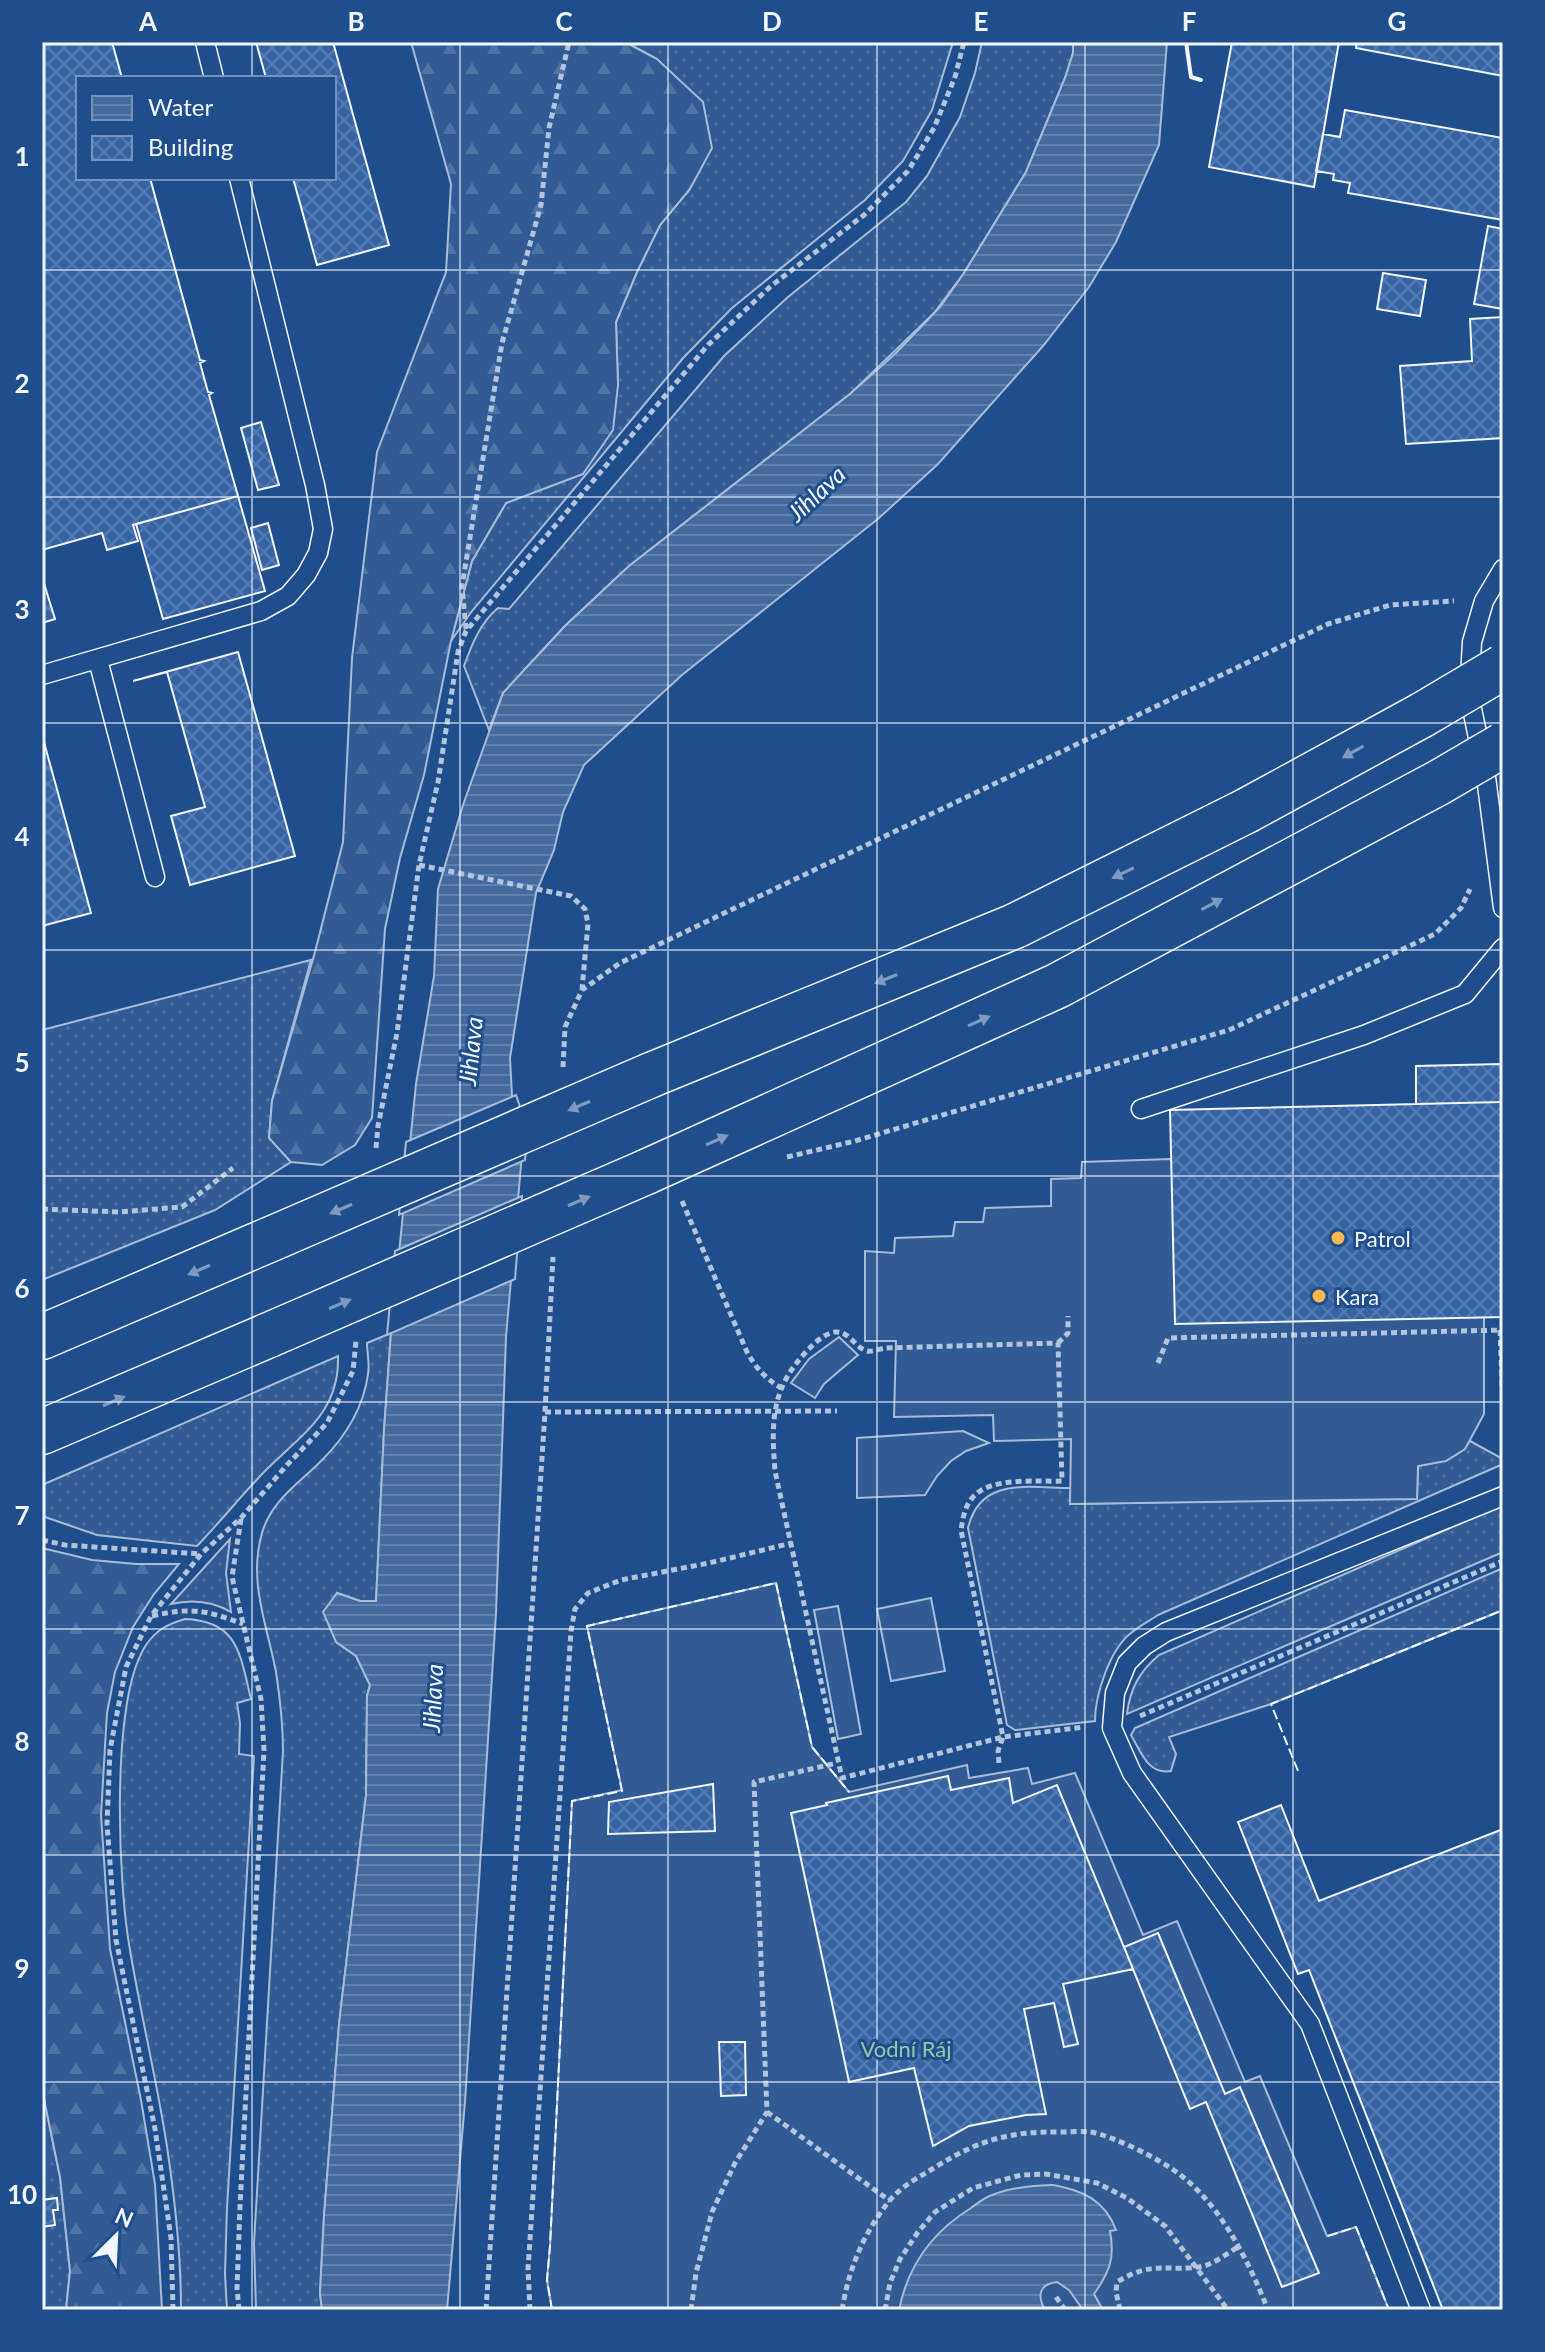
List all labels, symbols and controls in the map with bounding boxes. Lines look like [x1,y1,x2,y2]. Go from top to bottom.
text: A [138,5,158,37]
text: B [347,5,365,37]
text: C [555,5,573,37]
text: D [762,5,782,37]
text: E [974,5,988,37]
text: F [1182,5,1196,37]
text: G [1388,5,1406,37]
legend [76,76,336,180]
text: Water [148,92,213,121]
text: Building [148,132,233,161]
text: 1 [14,140,30,172]
text: 2 [14,367,30,399]
water label: Jihlava [780,459,851,528]
text: 3 [14,593,30,625]
one-way arrow [1342,746,1365,759]
text: 4 [14,820,30,852]
one-way arrow [1111,866,1134,879]
one-way arrow [1200,898,1223,911]
one-way arrow [874,973,898,986]
one-way arrow [967,1014,991,1028]
water label: Jihlava [452,1015,488,1088]
text: 5 [14,1046,30,1078]
one-way arrow [567,1099,591,1112]
one-way arrow [705,1133,729,1146]
one-way arrow [567,1194,591,1207]
one-way arrow [329,1203,352,1216]
place label: Patrol [1354,1225,1411,1252]
marker: Patrol [1329,1229,1347,1247]
one-way arrow [187,1263,211,1276]
text: 6 [14,1272,30,1304]
place label: Kara [1335,1283,1379,1310]
marker: Kara [1310,1287,1328,1305]
one-way arrow [328,1297,352,1310]
one-way arrow [102,1395,126,1408]
text: 7 [14,1499,30,1531]
water label: Jihlava [416,1663,448,1734]
text: 8 [14,1725,30,1757]
text: 9 [14,1952,30,1984]
park label: Vodní Ráj [860,2035,952,2062]
text: 10 [7,2178,37,2210]
north arrow [76,2196,156,2276]
text: N [111,2201,138,2233]

